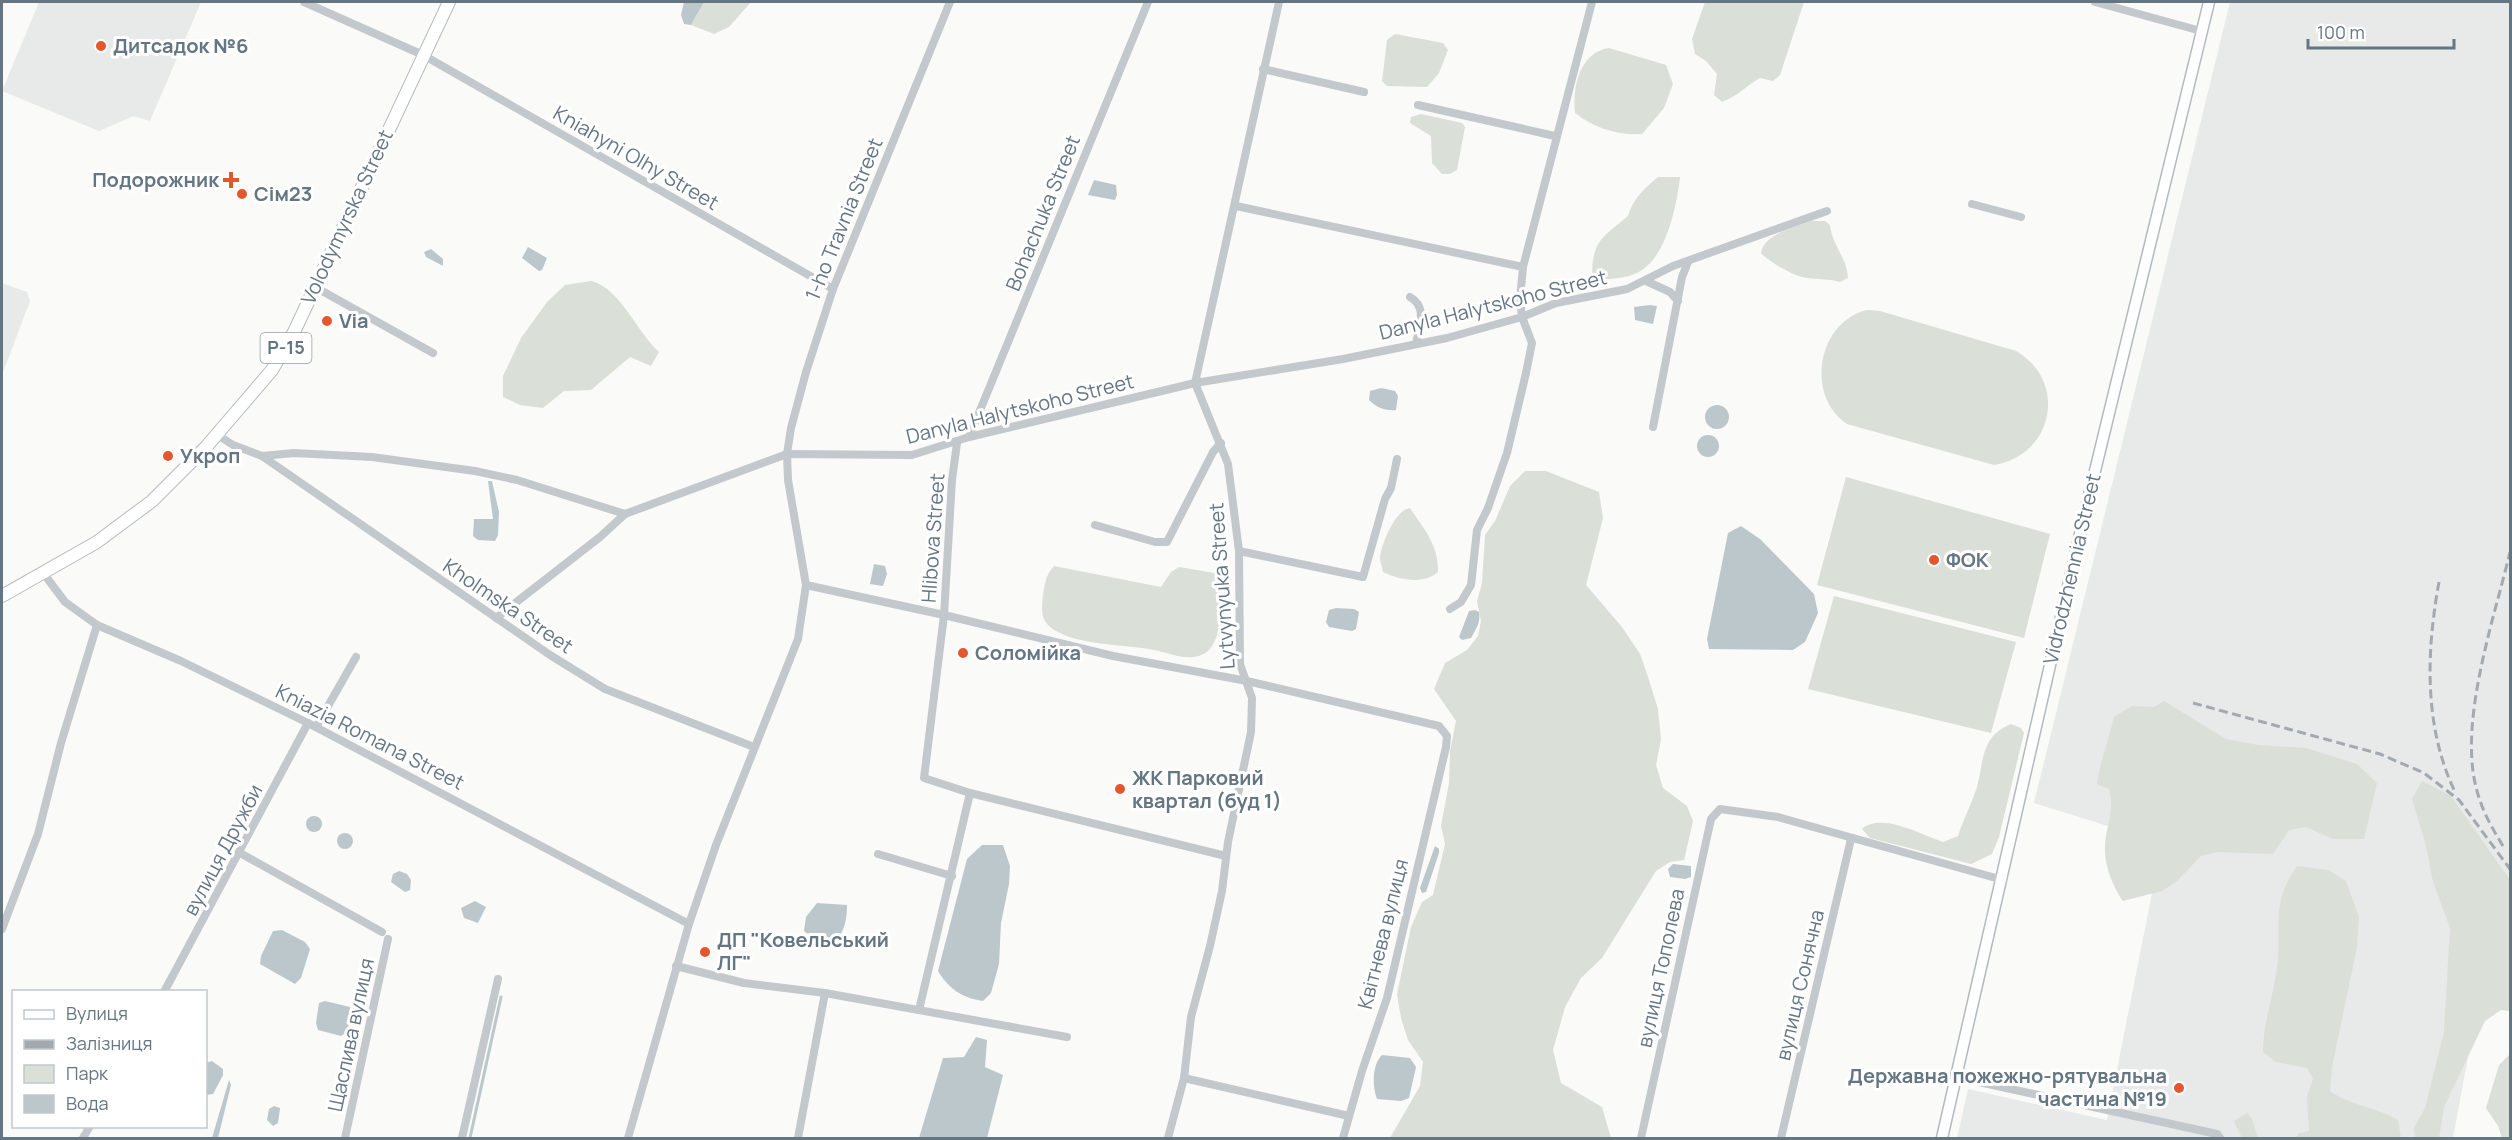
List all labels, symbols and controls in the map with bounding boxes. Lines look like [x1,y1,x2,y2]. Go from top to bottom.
scale bar [2308,12,2454,50]
text: 100 m [2317,20,2365,44]
place label: Дитсадок №6 [113,32,248,59]
marker: Дитсадок №6 [94,39,108,53]
street label: Kniahyni Olhy Street [549,99,724,216]
street label: Volodymyrska Street [294,125,399,309]
street label: Bohachuka Street [999,131,1086,295]
street label: 1-ho Travnia Street [799,134,888,304]
place label: Подорожник [92,166,220,193]
marker: Подорожник [224,173,238,187]
place label: Сім23 [254,180,312,207]
marker: Сім23 [235,187,249,201]
street label: Danyla Halytskoho Street [1376,263,1610,346]
place label: Via [339,307,369,334]
marker: Via [320,314,334,328]
road number: Р-15 [260,333,312,363]
street label: Danyla Halytskoho Street [903,367,1137,450]
place label: Укроп [180,442,240,469]
marker: Укроп [161,449,175,463]
street label: Vidrodzhennia Street [2036,471,2107,667]
street label: Hlibova Street [915,472,950,604]
street label: Lytvynyuka Street [1202,502,1241,670]
place label: ФОК [1946,546,1989,573]
street label: Kholmska Street [438,552,579,659]
marker: ФОК [1927,553,1941,567]
place label: Соломійка [975,639,1081,666]
marker: Соломійка [956,646,970,660]
street label: Kniazia Romana Street [271,677,469,796]
place label: ЖК Парковий квартал (буд 1) [1132,764,1282,814]
street label: вулиця Дружби [177,779,268,920]
marker: ЖК Парковий квартал (буд 1) [1113,782,1127,796]
street label: Квітнева вулиця [1351,856,1414,1012]
street label: вулиця Тополева [1631,886,1691,1050]
street label: вулиця Сонячна [1769,907,1830,1063]
place label: ДП "Ковельський ЛГ" [717,926,889,976]
marker: ДП "Ковельський ЛГ" [698,945,712,959]
street label: Щаслива вулиця [321,956,380,1114]
legend [12,990,207,1128]
text: Вулиця [66,1001,128,1025]
text: Залізниця [66,1031,152,1055]
text: Парк [66,1061,109,1085]
place label: Державна пожежно-рятувальна частина №19 [1848,1062,2167,1112]
marker: Державна пожежно-рятувальна частина №19 [2172,1081,2186,1095]
text: Вода [66,1091,108,1115]

